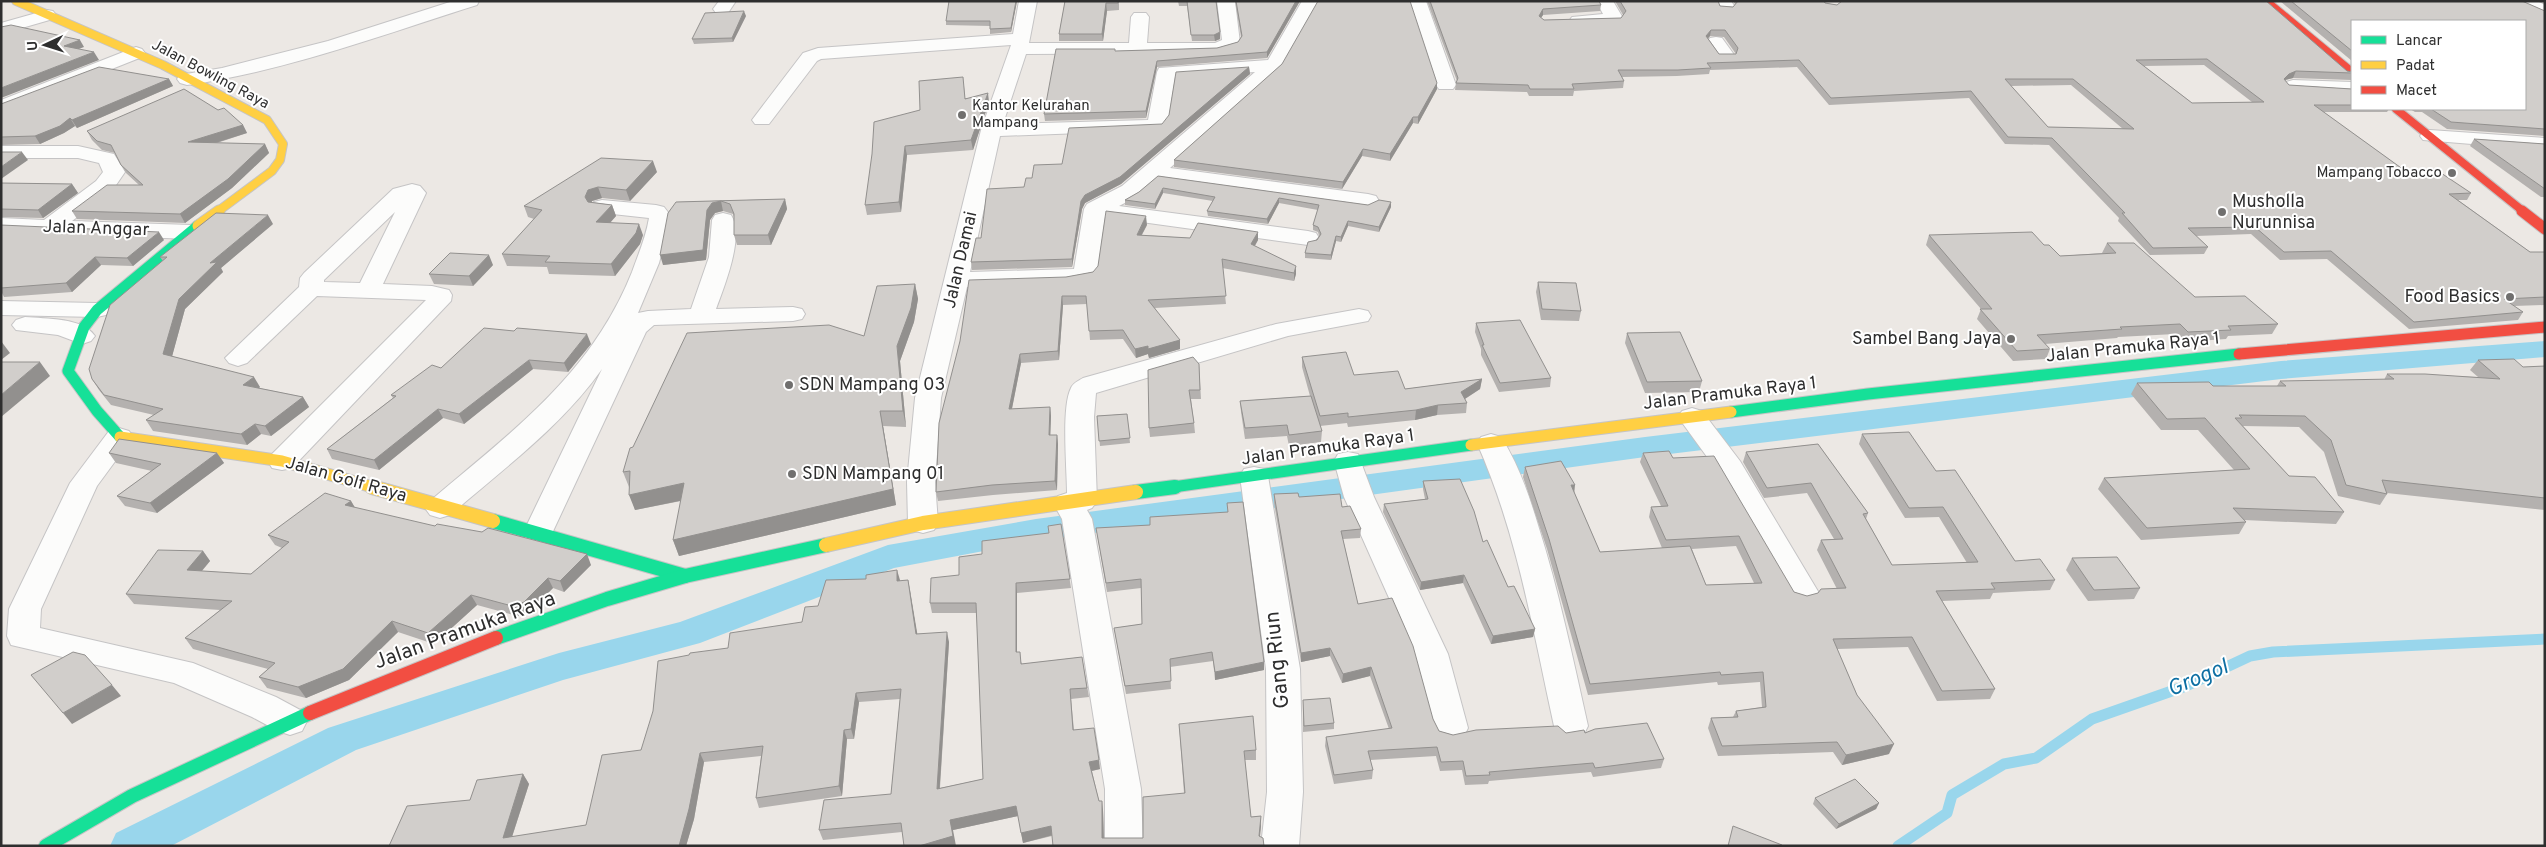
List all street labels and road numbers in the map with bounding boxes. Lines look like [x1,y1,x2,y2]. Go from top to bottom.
street label: Jalan Bowling Raya [148,36,272,114]
street label: Jalan Damai [939,209,983,311]
street label: Jalan Anggar [42,216,150,242]
street label: Jalan Pramuka Raya 1 [2045,327,2221,369]
street label: Jalan Pramuka Raya 1 [1642,372,1818,416]
street label: Jalan Pramuka Raya 1 [1240,424,1416,472]
street label: Jalan Golf Raya [283,452,409,508]
street label: Jalan Pramuka Raya [371,586,559,676]
street label: Gang Riun [1259,610,1297,710]

